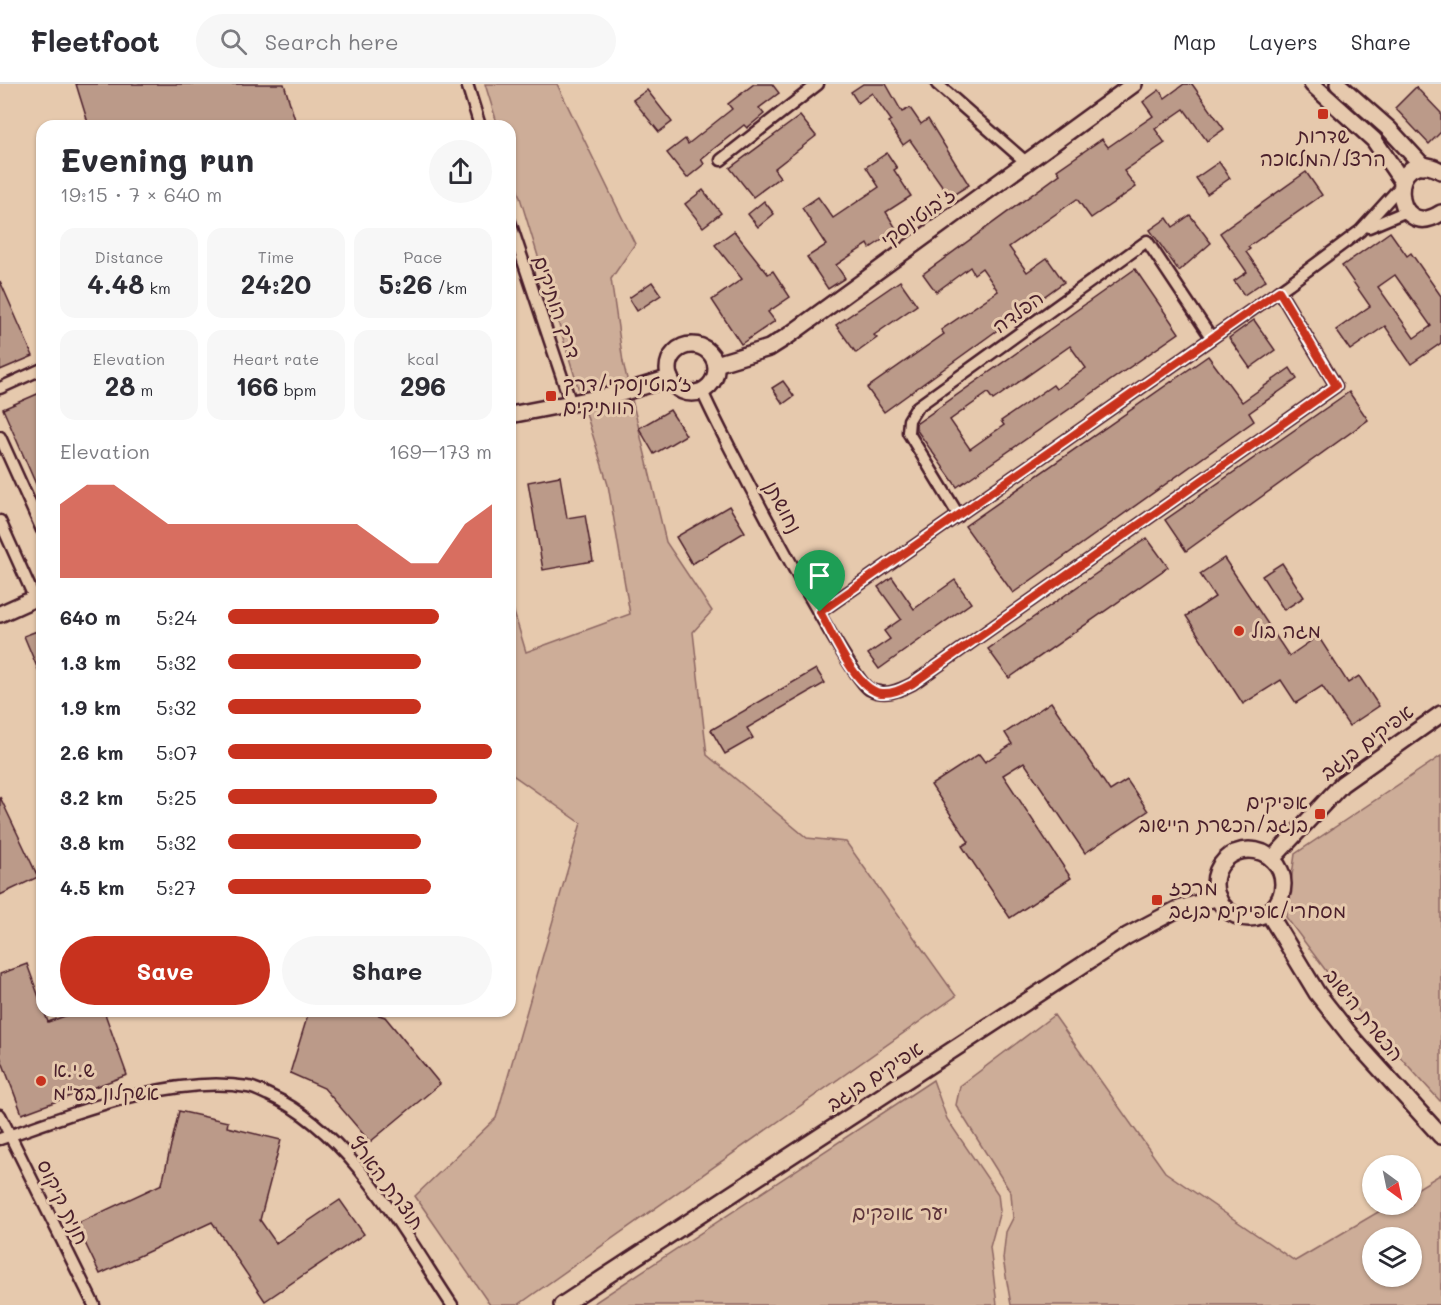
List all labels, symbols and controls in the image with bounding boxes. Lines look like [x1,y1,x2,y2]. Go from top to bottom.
search box [196,14,616,68]
text: Fleetfoot [30,23,160,59]
icon: search [217,25,250,58]
text: Search here [265,27,399,56]
text: Map [1173,28,1216,55]
text: Layers [1249,28,1318,55]
text: Share [1351,28,1411,55]
marker: שדרות הרצל/המלאכה [1316,107,1330,121]
place label: שדרות הרצל/המלאכה [1260,122,1386,171]
text: Evening run [60,137,254,180]
button: share [429,140,492,203]
street label: ז'בוטינסקי [875,180,960,252]
text: 19:15 · 7 × 640 m [60,181,222,207]
text: Distance [95,246,163,267]
text: Time [258,246,294,267]
text: Pace [403,246,443,267]
street label: דרך הותיקים [528,252,588,362]
text: 4.48 [87,267,144,301]
text: 24:20 [241,267,311,301]
text: 5:26 [379,267,432,301]
text: km [144,277,171,298]
text: /km [432,277,467,298]
street label: הפלדה [987,284,1048,338]
text: Elevation [93,348,165,369]
text: Heart rate [233,348,319,369]
text: kcal [407,348,439,369]
text: 28 [105,369,135,403]
text: 166 [236,369,279,403]
text: 296 [400,369,446,403]
place label: ז׳בוטינסקי/דרך הוותיקים [563,370,692,419]
text: m [135,379,153,400]
text: bpm [279,379,316,400]
marker: ז׳בוטינסקי/דרך הוותיקים [544,389,558,403]
text: Elevation [60,438,150,464]
text: 169–173 m [389,438,492,464]
street label: נחושתן [759,476,808,537]
pin [794,550,845,612]
icon: arrive [803,559,836,592]
text: 640 m [60,604,121,630]
text: 5:24 [156,604,197,630]
place label: מגה בול [1251,617,1321,643]
marker: מגה בול [1232,624,1246,638]
text: 1.3 km [60,649,121,675]
text: 5:32 [156,649,197,675]
text: 1.9 km [60,694,121,720]
text: 5:32 [156,694,197,720]
street label: אפיקים בנגב [1315,698,1418,785]
text: 2.6 km [60,739,123,765]
text: 5:07 [156,739,197,765]
text: 3.2 km [60,784,123,810]
text: 5:25 [156,784,197,810]
place label: אפיקים בנגב/הכשרת היישוב [1139,788,1308,837]
marker: אפיקים בנגב/הכשרת היישוב [1313,807,1327,821]
text: 3.8 km [60,829,124,855]
text: 5:32 [156,829,197,855]
text: 4.5 km [60,874,124,900]
text: 5:27 [156,874,196,900]
place label: מרכז מסחרי/אפיקים בנגב [1169,874,1346,923]
marker: מרכז מסחרי/אפיקים בנגב [1150,893,1164,907]
button: Save [60,936,270,1005]
button: Share [282,936,492,1005]
street label: הכשרת הישוב [1319,963,1410,1066]
street label: אפיקים בנגב [821,1034,928,1116]
place label: ש.י.א אשקלון בע"מ [53,1056,159,1106]
marker: ש.י.א אשקלון בע"מ [34,1074,48,1088]
street label: תוצרת הארץ [344,1131,431,1234]
street label: חנית קיקוס [31,1155,96,1249]
north arrow [1362,1155,1422,1215]
map controls [1362,1155,1422,1287]
park label: יער אופקים [852,1199,948,1225]
button: layers [1362,1227,1422,1287]

